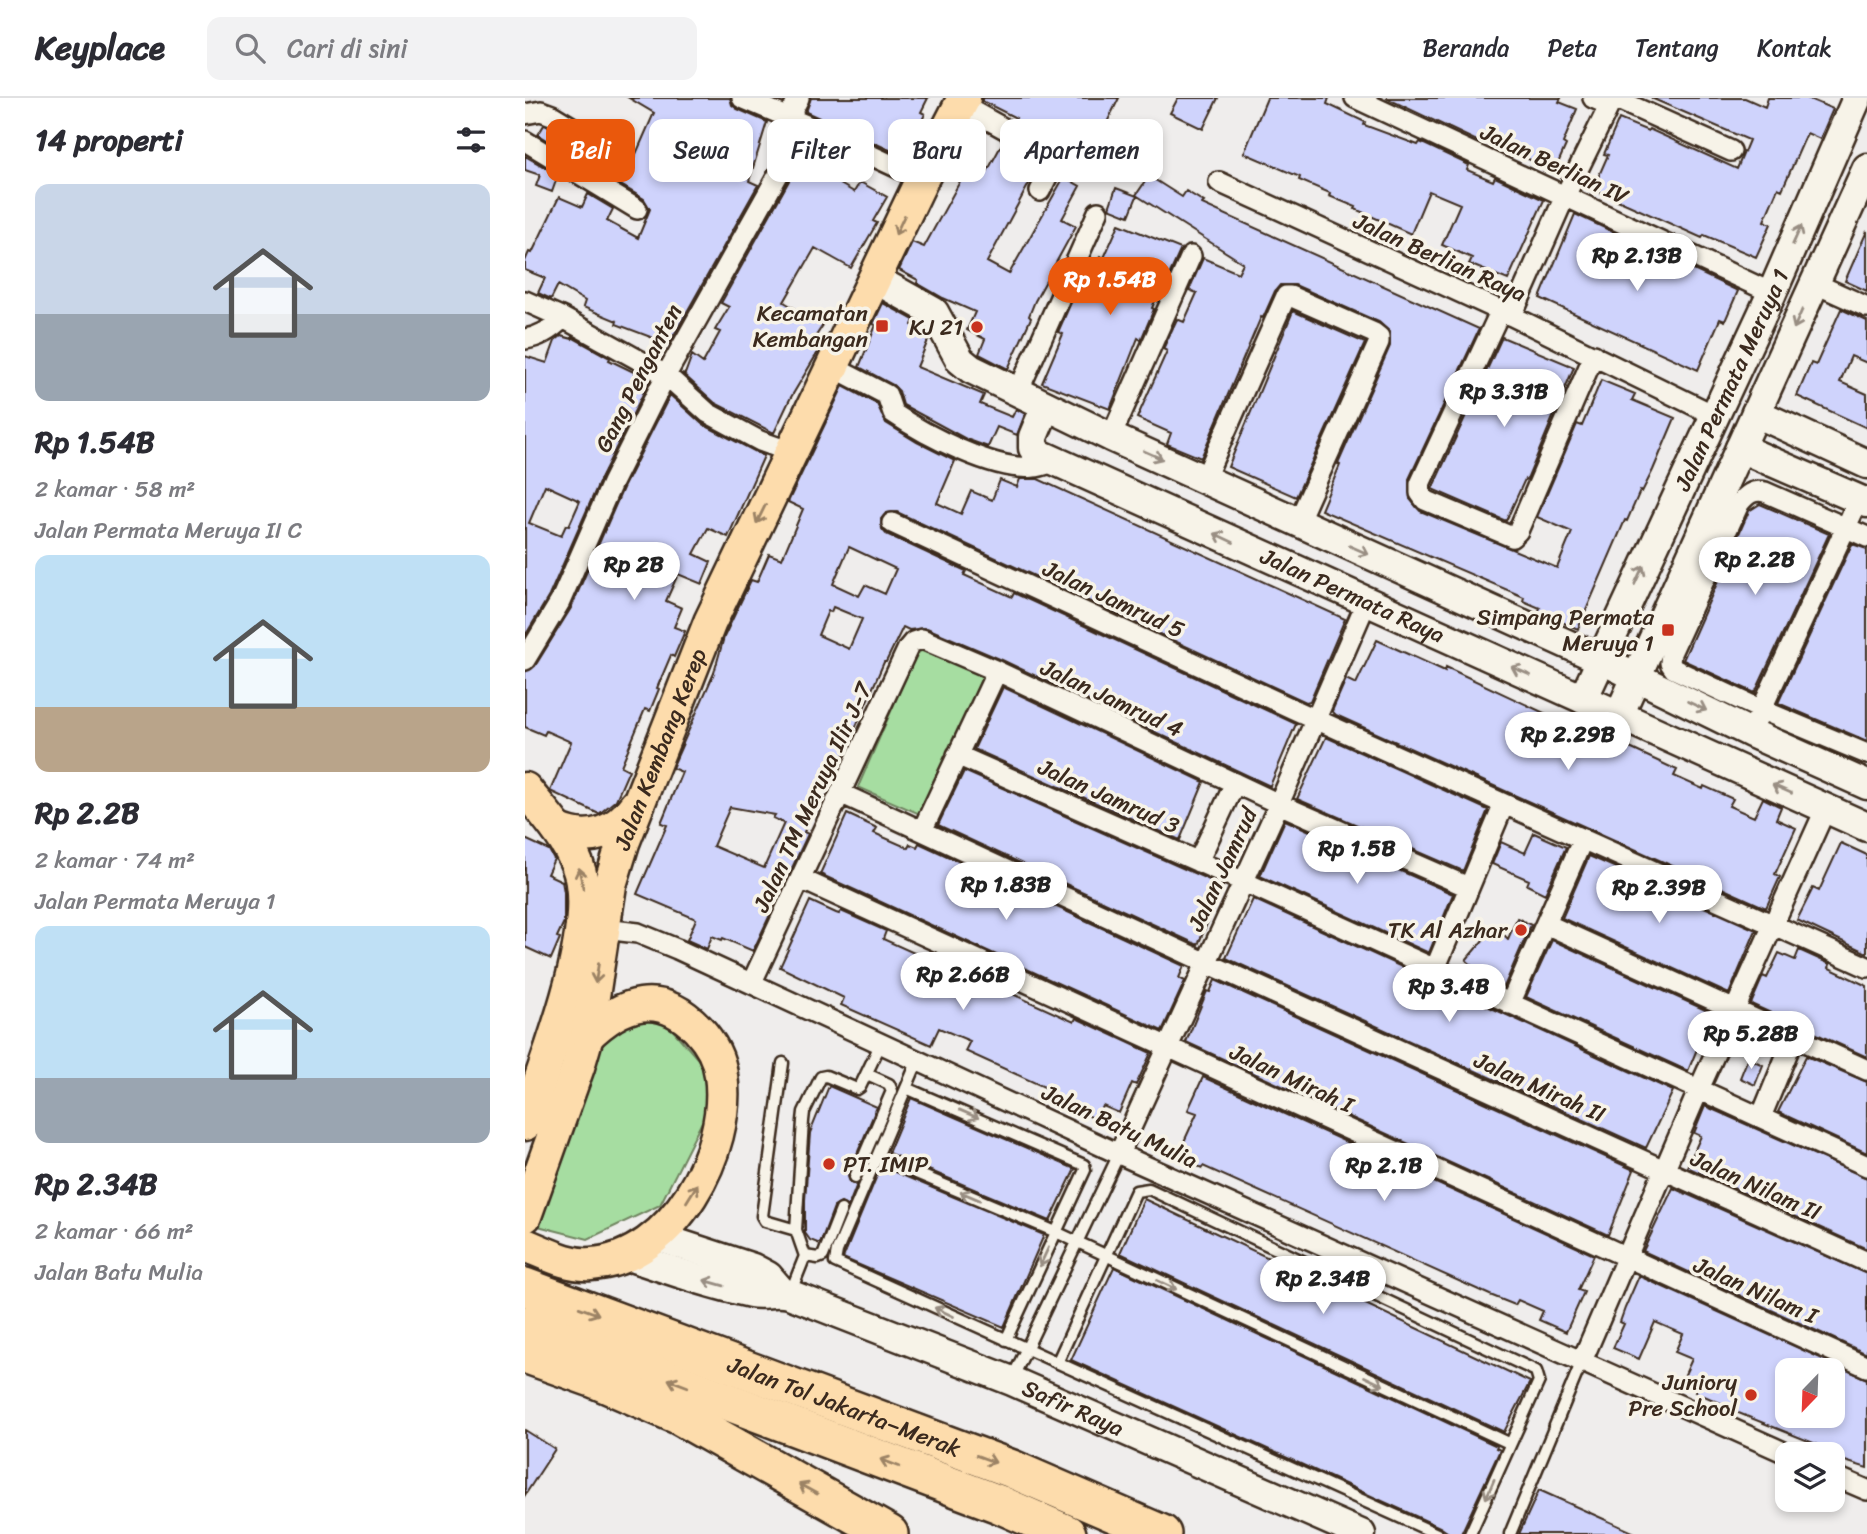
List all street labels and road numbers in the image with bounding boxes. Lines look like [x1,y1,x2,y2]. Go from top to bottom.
street label: Jalan Berlian IV [1473,112,1636,217]
street label: Jalan Berlian Raya [1346,201,1533,314]
street label: Jalan Permata Meruya 1 [1662,262,1801,499]
street label: Gang Penganten [583,296,694,460]
street label: Jalan Permata Raya [1253,536,1452,655]
street label: Jalan Jamrud 5 [1035,548,1192,650]
street label: Jalan Kembang Kerep [602,642,719,856]
street label: Jalan Jamrud 4 [1033,647,1190,749]
street label: Jalan TM Meruya Ilir J-7 [741,674,885,920]
street label: Jalan Jamrud 3 [1030,747,1187,846]
street label: Jalan Jamrud [1175,799,1270,939]
street label: Jalan Mirah I [1222,1031,1362,1126]
street label: Jalan Mirah II [1467,1040,1612,1135]
street label: Jalan Batu Mulia [1034,1072,1205,1181]
street label: Jalan Nilam II [1683,1138,1828,1233]
street label: Jalan Nilam I [1686,1244,1826,1337]
street label: Jalan Tol Jakarta–Merak [721,1344,967,1469]
street label: Safir Raya [1015,1368,1131,1449]

